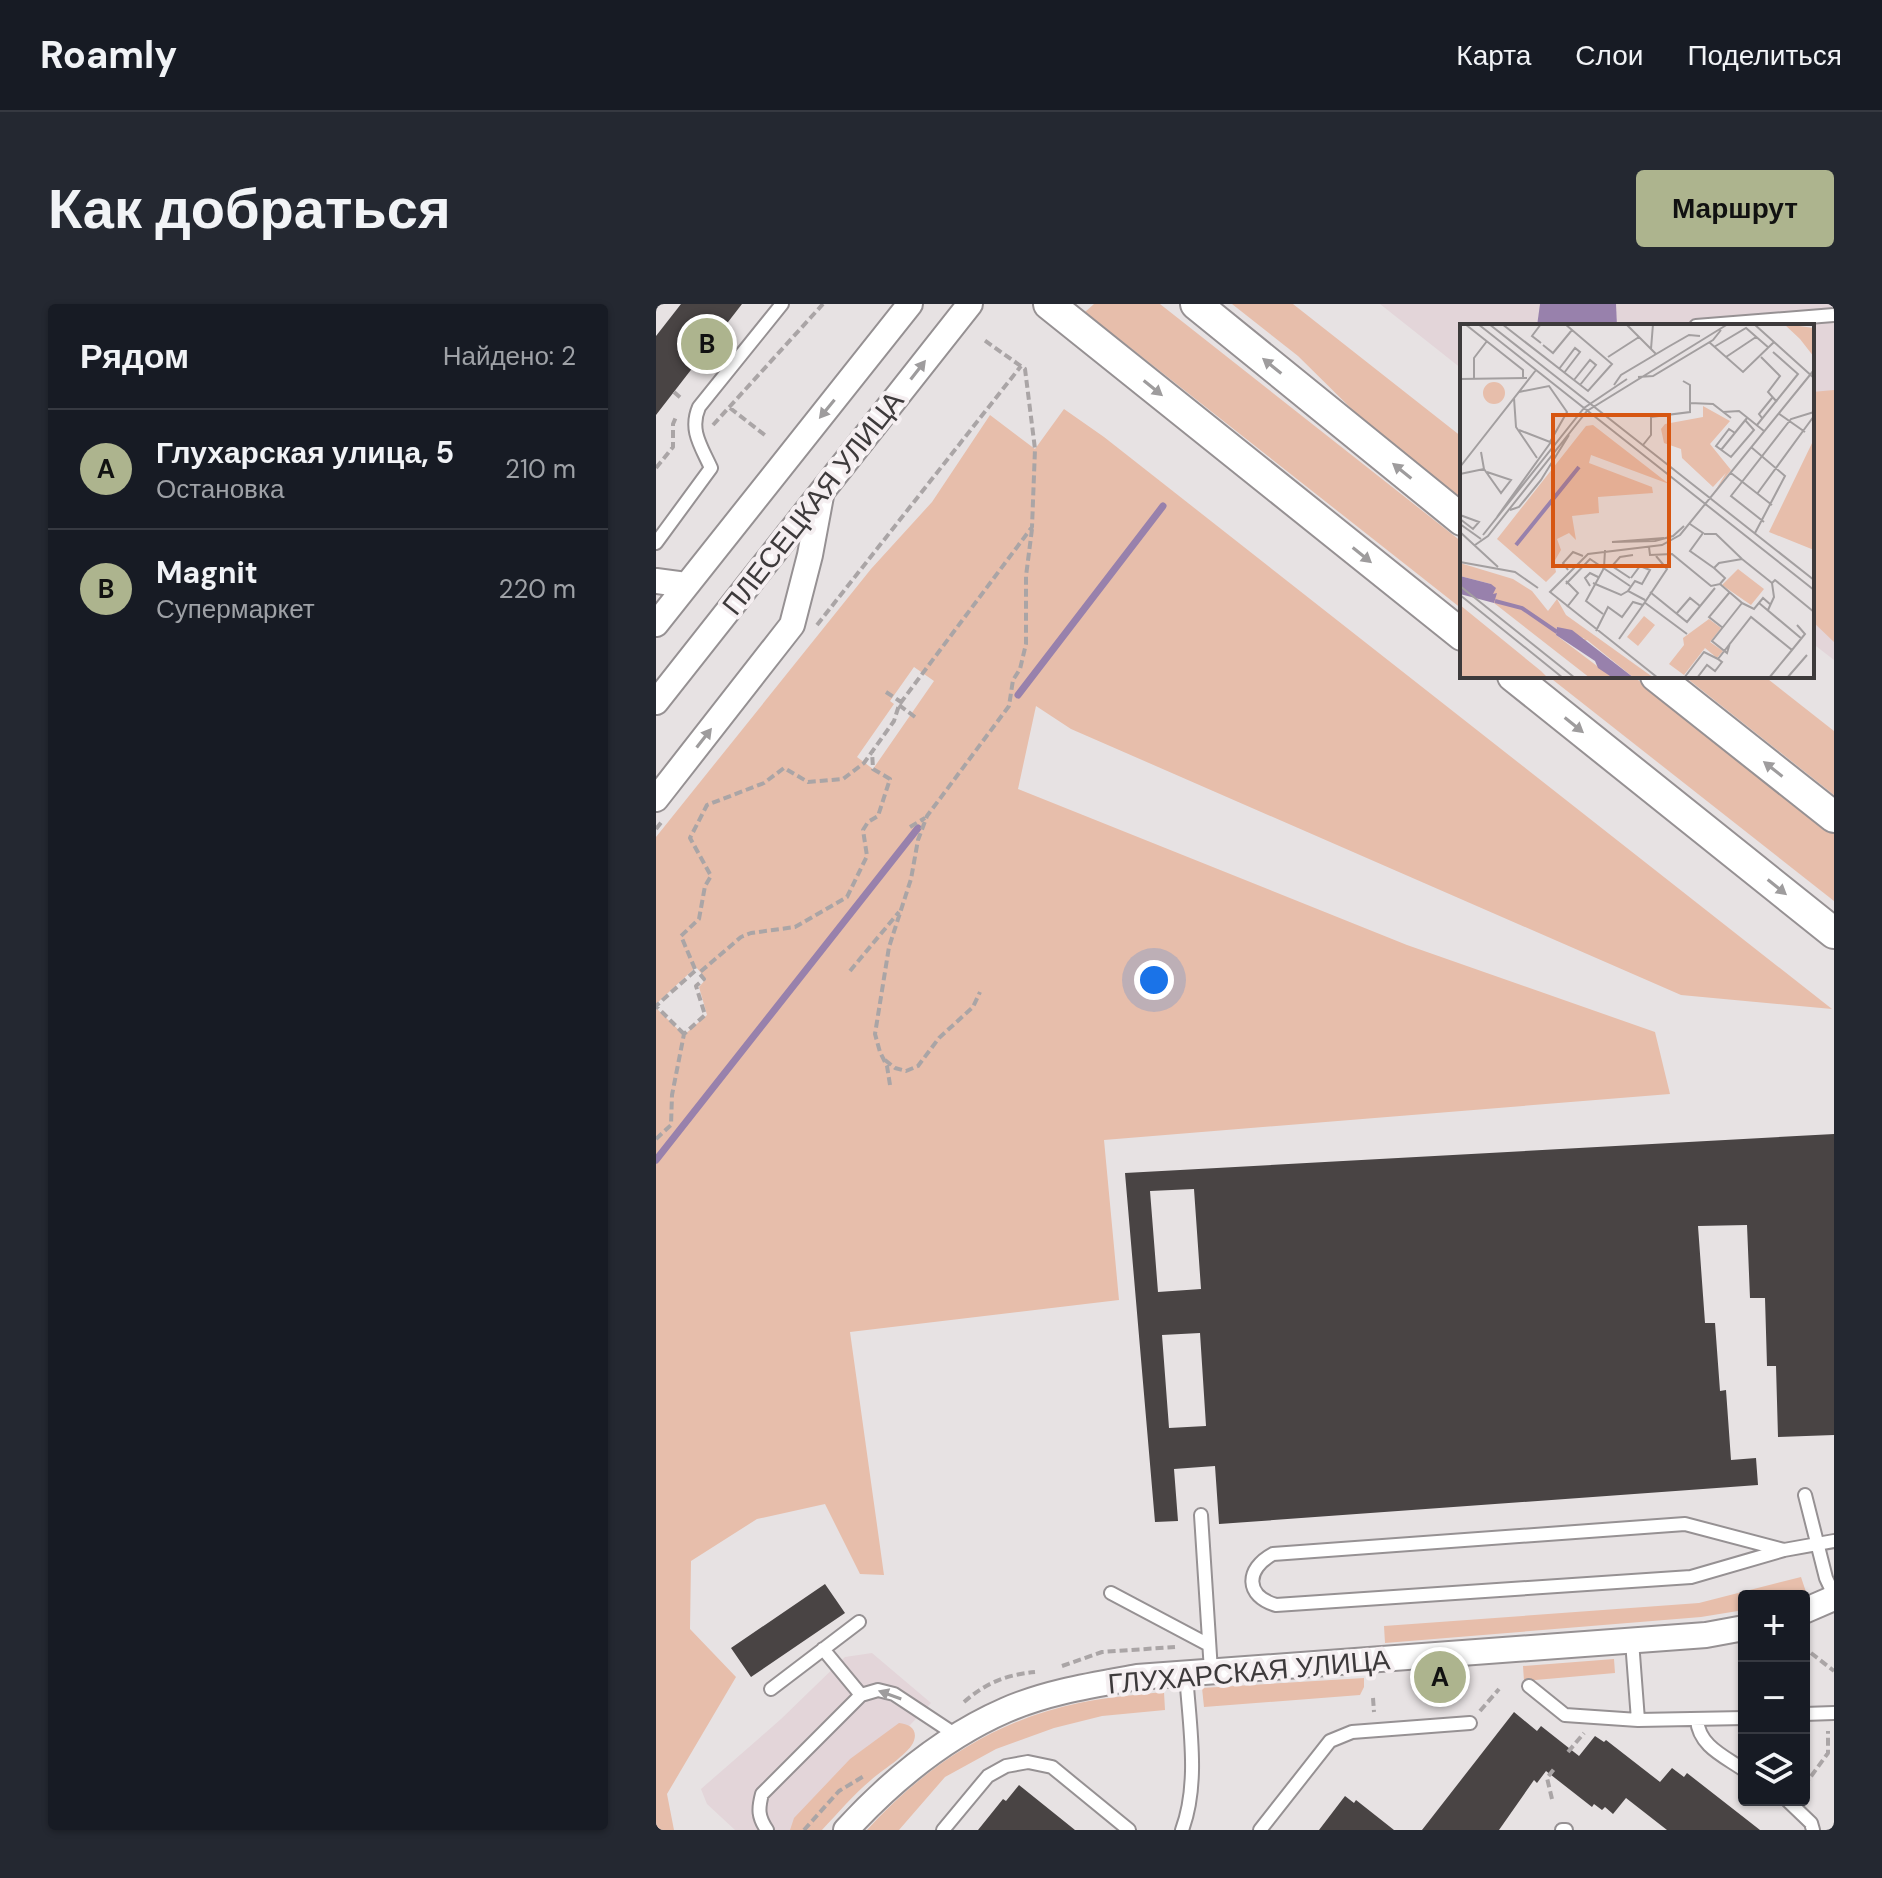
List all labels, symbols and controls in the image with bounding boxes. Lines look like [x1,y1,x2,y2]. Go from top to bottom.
text: Roamly [40,30,177,80]
text: Карта [1456,37,1531,74]
text: Слои [1575,37,1643,74]
text: Поделиться [1687,37,1842,74]
button: Маршрут [1636,170,1834,247]
text: Как добраться [48,172,451,245]
pin: B [681,314,733,374]
inset map [1460,324,1814,678]
text: Рядом [80,334,189,379]
text: Найдено: 2 [443,339,576,373]
one-way arrow [1262,358,1282,374]
one-way arrow [910,360,926,380]
one-way arrow [1143,379,1163,396]
street label: ПЛЕСЕЦКАЯ УЛИЦА [714,383,912,622]
one-way arrow [819,399,835,419]
text: Глухарская улица, 5 [156,433,454,472]
text: A [97,452,115,486]
text: 210 m [505,452,576,486]
one-way arrow [1392,463,1412,480]
text: Остановка [156,472,284,506]
one-way arrow [1352,547,1372,563]
text: Magnit [156,553,258,592]
text: B [98,572,114,606]
text: 220 m [498,572,576,606]
text: Супермаркет [156,592,315,626]
one-way arrow [1564,716,1584,732]
one-way arrow [695,728,712,748]
one-way arrow [1763,761,1783,778]
one-way arrow [1767,878,1787,895]
your location [1134,960,1174,1000]
map controls [1738,1590,1810,1806]
button: + [1738,1590,1810,1662]
street label: ГЛУХАРСКАЯ УЛИЦА [1106,1641,1392,1703]
pin: A [1414,1647,1466,1707]
button: − [1738,1662,1810,1734]
one-way arrow [878,1688,902,1701]
button: layers [1738,1734,1810,1806]

